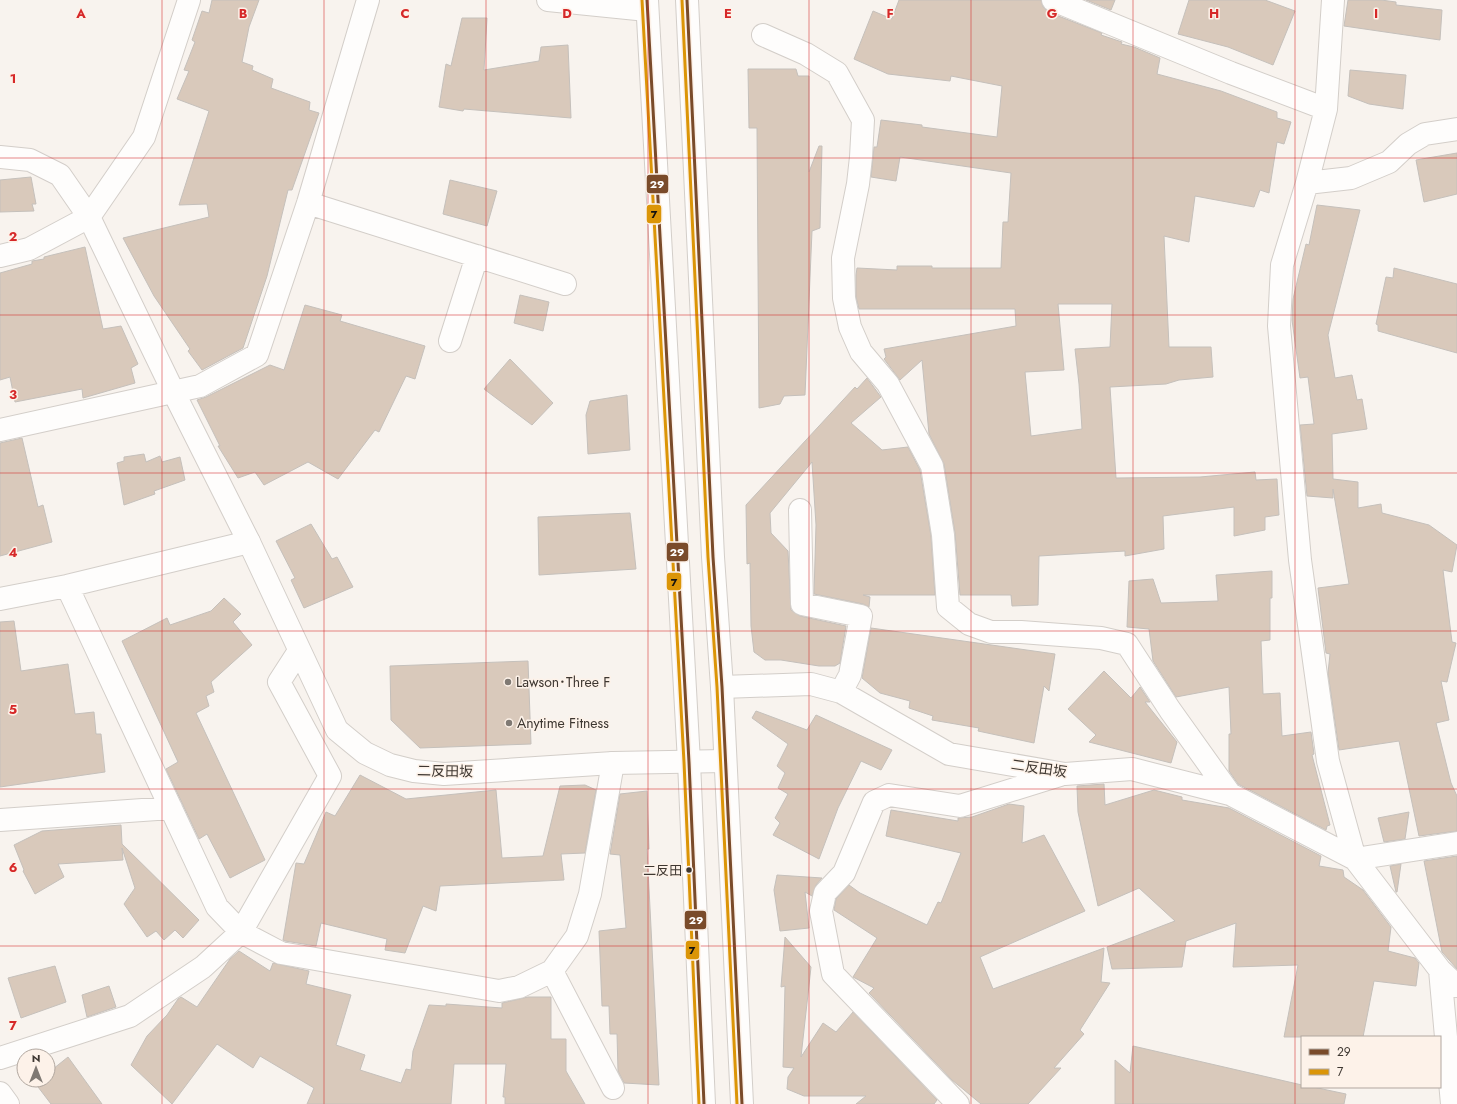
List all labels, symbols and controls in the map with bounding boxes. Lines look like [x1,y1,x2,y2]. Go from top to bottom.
text: A [75,4,86,23]
text: B [239,4,248,23]
text: C [400,4,410,23]
text: D [562,4,572,23]
text: E [724,4,732,23]
text: F [886,4,894,23]
text: G [1047,4,1058,23]
text: H [1209,4,1219,23]
text: I [1374,4,1378,23]
text: 1 [10,69,16,88]
line badge: 29 [646,174,669,194]
text: 29 [650,176,664,192]
line badge: 7 [646,204,662,224]
text: 7 [651,206,658,222]
text: 2 [9,227,17,246]
text: 3 [9,385,17,404]
line badge: 29 [666,542,689,562]
text: 4 [8,543,18,562]
text: 29 [670,544,684,560]
line badge: 7 [666,572,682,591]
text: 7 [671,574,678,590]
place label: Lawson･Three F [516,672,610,692]
marker: Lawson･Three F [503,677,513,687]
text: 5 [9,700,17,719]
place label: Anytime Fitness [517,713,609,733]
marker: Anytime Fitness [504,718,514,728]
street label: 二反田坂 [1010,754,1068,782]
street label: 二反田坂 [417,761,473,781]
text: 6 [9,858,18,877]
place label: 二反田 [643,861,682,880]
marker: 二反田 [684,865,694,875]
line badge: 29 [684,910,707,930]
text: 29 [689,912,703,928]
line badge: 7 [685,940,700,960]
text: 7 [689,942,696,958]
text: 7 [9,1016,17,1035]
legend [1301,1036,1441,1088]
text: 29 [1337,1043,1351,1061]
north arrow [16,1048,56,1088]
text: N [32,1050,40,1066]
text: 7 [1337,1063,1344,1081]

